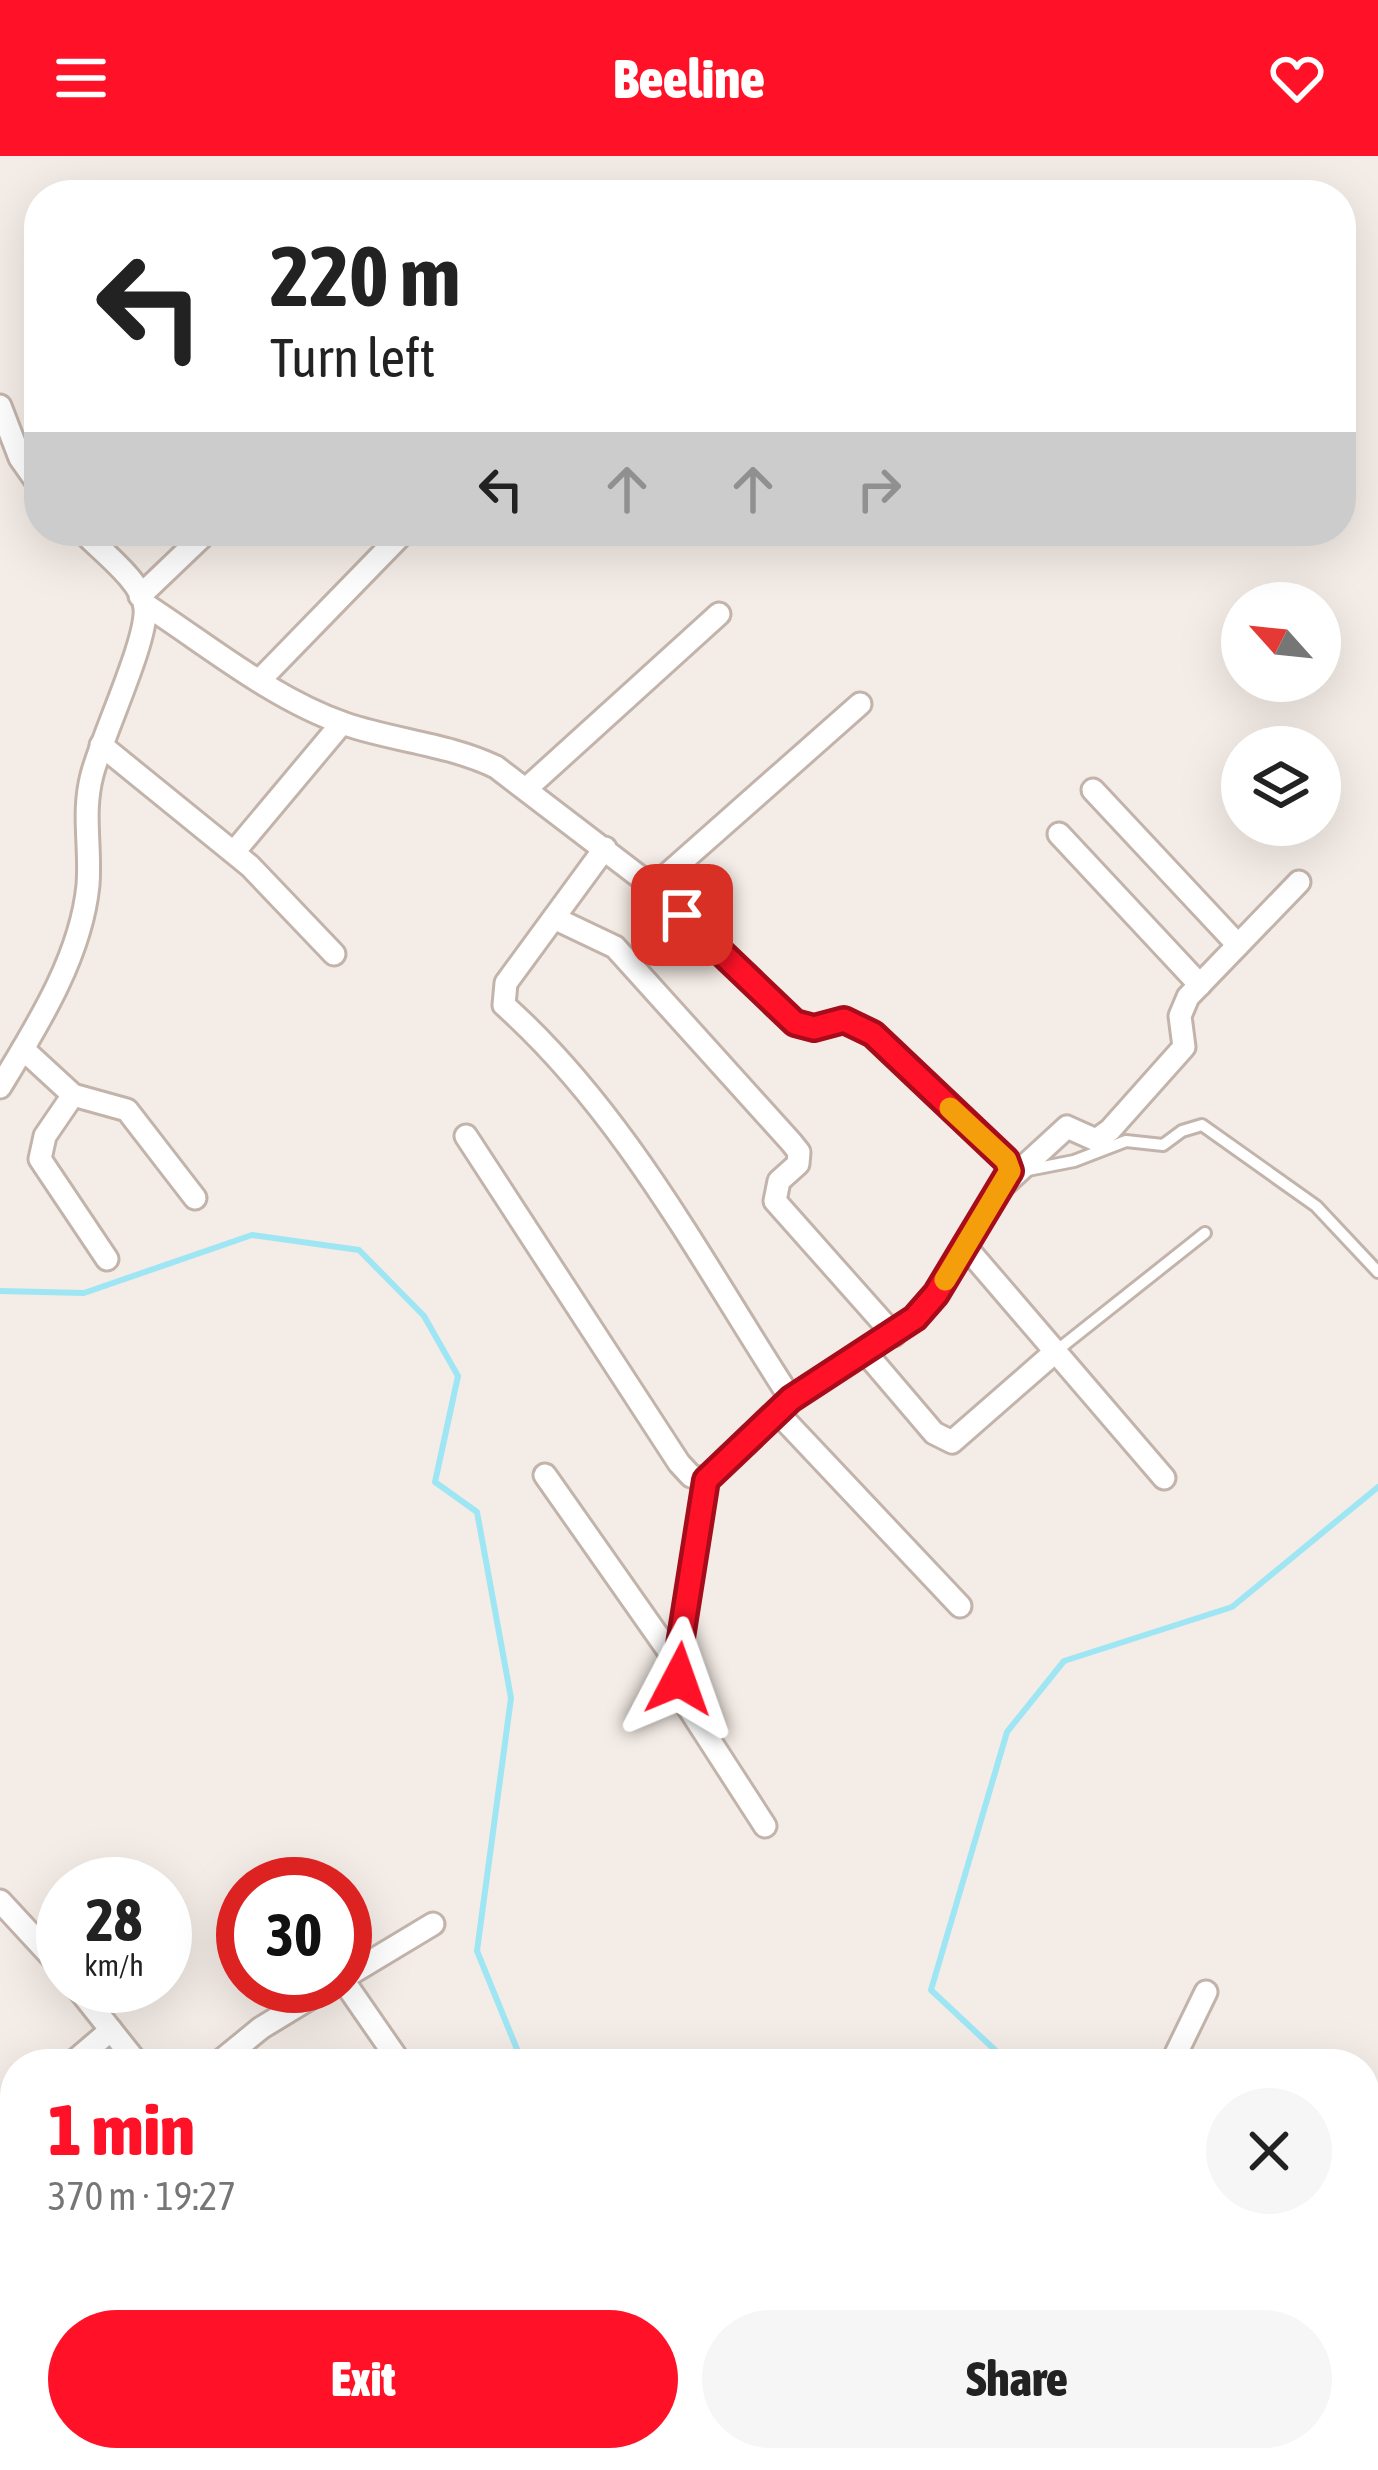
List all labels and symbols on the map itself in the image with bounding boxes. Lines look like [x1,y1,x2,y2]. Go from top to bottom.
north arrow [1221,582,1341,702]
pin [631,864,733,966]
position arrow [616,1616,742,1742]
speed limit sign: 30 [216,1857,372,2013]

